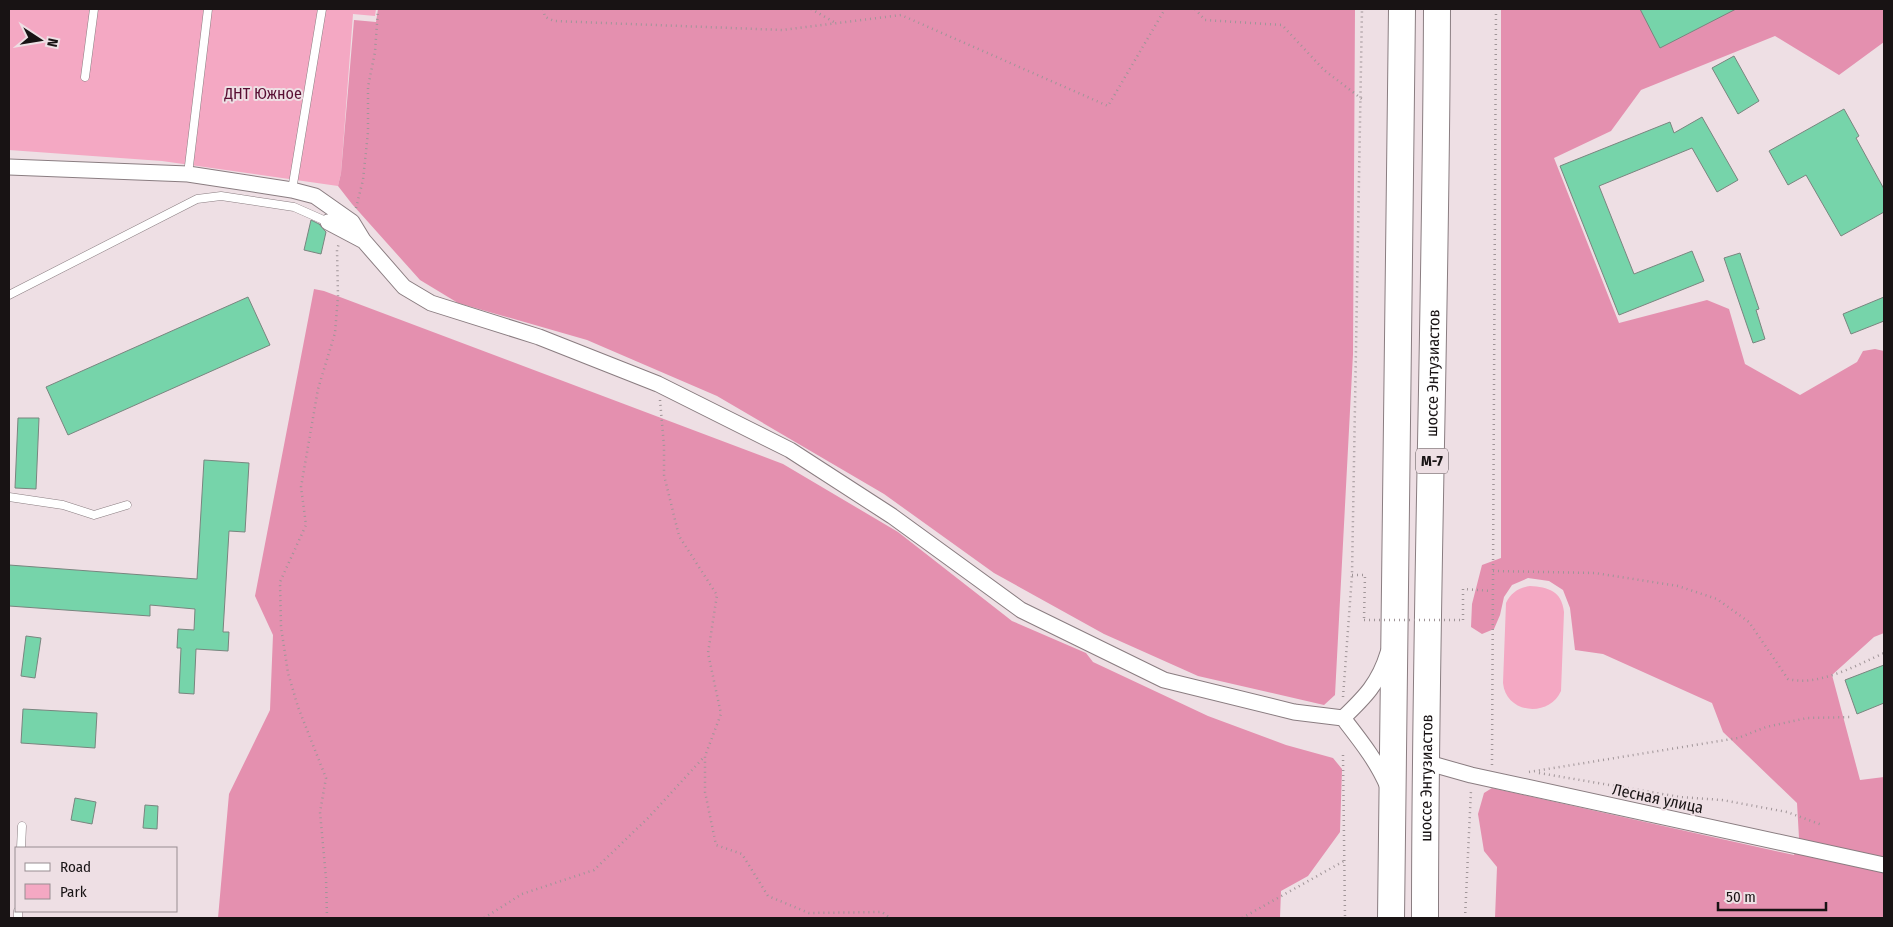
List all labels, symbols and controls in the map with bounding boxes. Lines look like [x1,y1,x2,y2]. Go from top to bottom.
north arrow [15,15,65,65]
text: N [43,37,61,48]
park label: ДНТ Южное [223,84,302,103]
street label: шоссе Энтузиастов [1422,309,1443,437]
road number: М-7 [1416,448,1448,474]
street label: шоссе Энтузиастов [1416,714,1436,842]
street label: Лесная улица [1611,780,1705,817]
legend [15,847,178,912]
text: Road [60,858,91,876]
scale bar [1718,880,1826,912]
text: Park [60,883,87,901]
text: 50 m [1726,888,1756,906]

